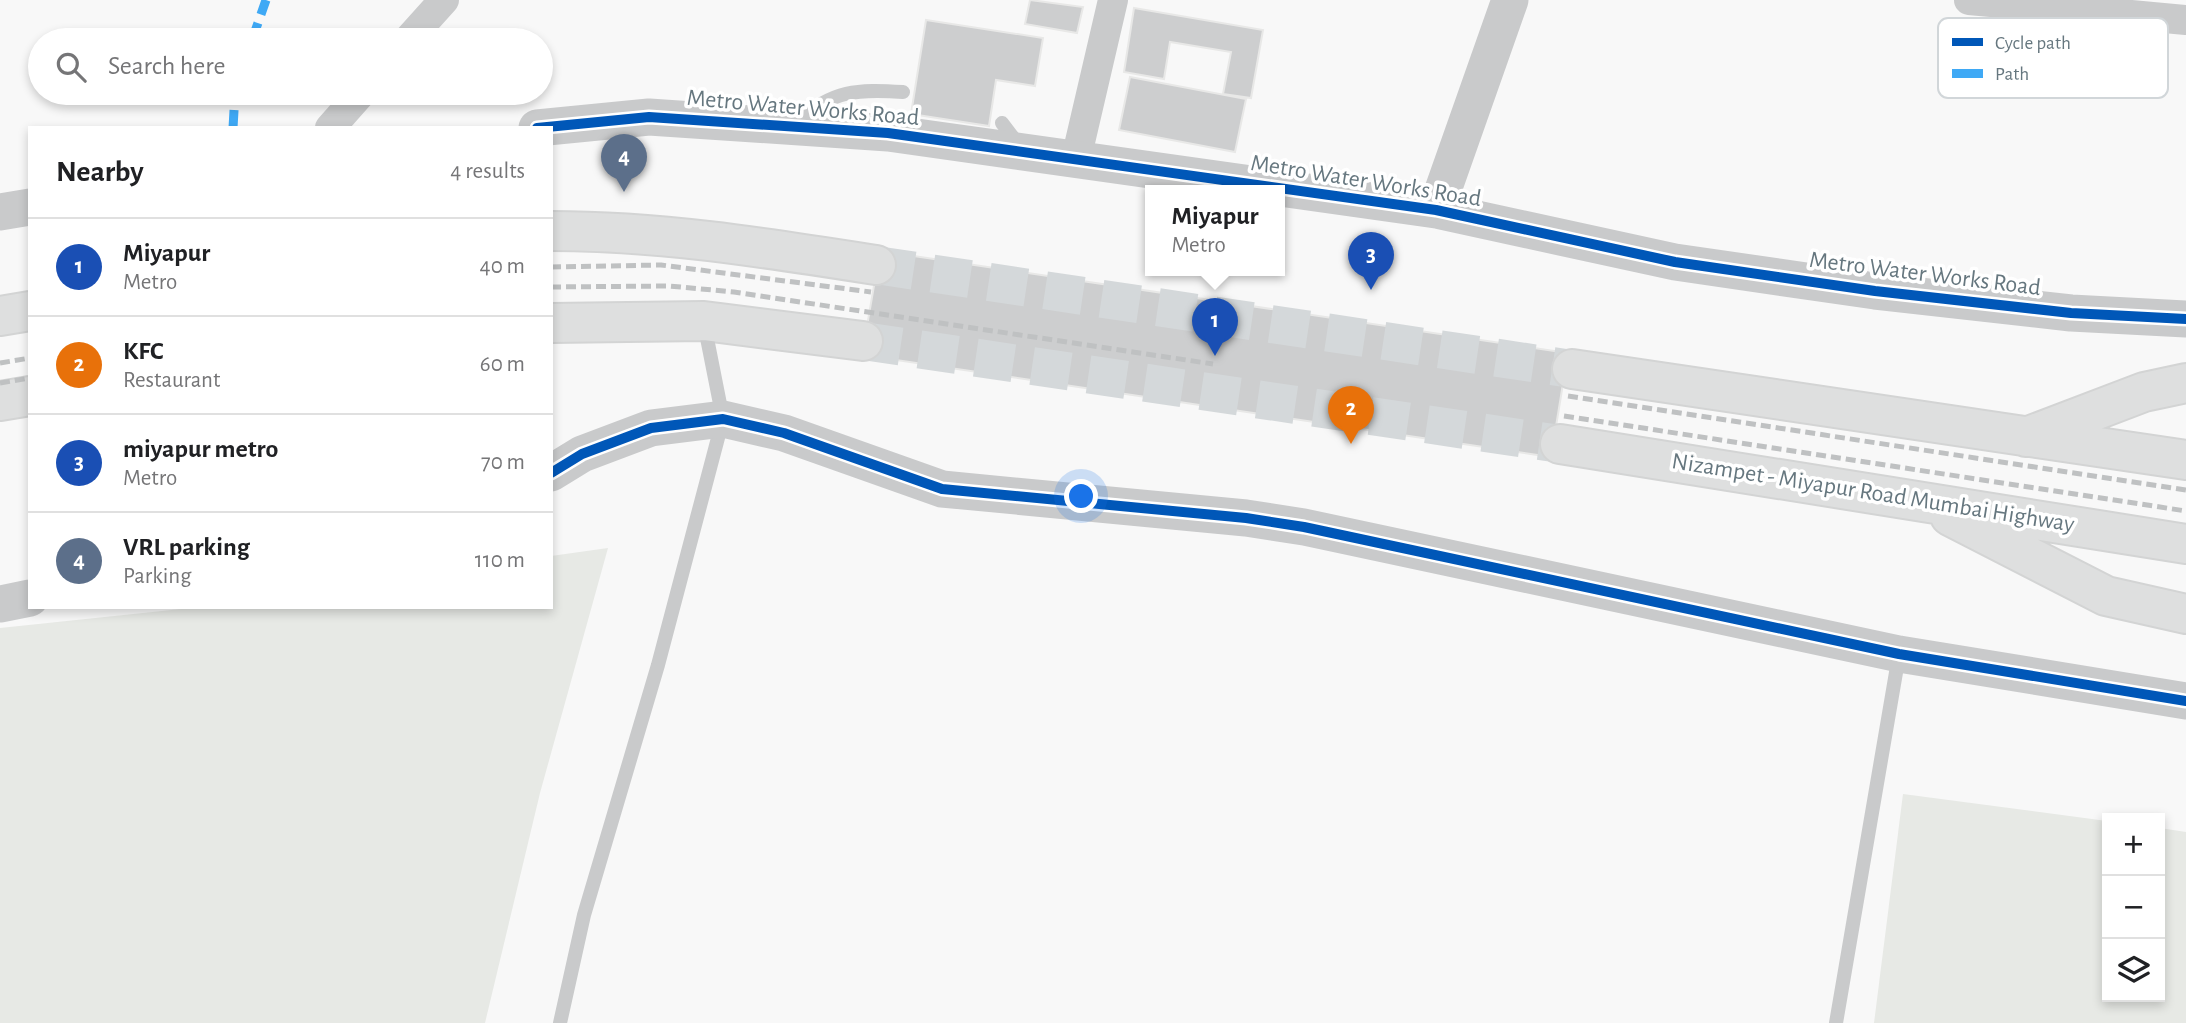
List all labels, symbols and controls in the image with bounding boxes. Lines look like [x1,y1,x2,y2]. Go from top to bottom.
legend [1938,18,2168,98]
search box [28,28,553,105]
text: Cycle path [1995,34,2071,53]
icon: search [52,48,90,86]
text: Search here [108,53,226,79]
text: Path [1995,65,2029,84]
street label: Metro Water Works Road [686,86,920,130]
pin: 4 [601,134,647,192]
street label: Metro Water Works Road [1249,151,1483,211]
text: Nearby [56,157,144,187]
text: 4 results [450,160,525,183]
popup [1145,185,1285,276]
text: Miyapur [1171,203,1259,229]
pin: 3 [1348,232,1394,290]
text: Metro [1171,234,1226,257]
text: Miyapur [123,240,210,266]
street label: Metro Water Works Road [1808,248,2042,300]
text: 1 [75,255,83,278]
text: 40 m [480,255,525,278]
text: Metro [123,271,177,294]
pin: 1 [1192,298,1238,356]
text: KFC [123,338,163,364]
text: 2 [74,353,84,376]
text: 60 m [480,353,525,376]
text: Restaurant [123,369,220,392]
pin: 2 [1328,386,1374,444]
text: miyapur metro [123,436,278,462]
street label: Nizampet - Miyapur Road Mumbai Highway [1670,449,2076,537]
text: 3 [74,451,84,474]
text: 70 m [481,451,525,474]
text: Metro [123,467,177,490]
your location [1064,479,1098,513]
text: VRL parking [123,534,250,560]
text: 4 [73,549,85,572]
text: 110 m [475,549,525,572]
text: Parking [123,565,191,588]
map controls [2102,813,2165,1002]
button: + [2102,813,2165,876]
button: − [2102,876,2165,939]
button: layers [2102,939,2165,1002]

